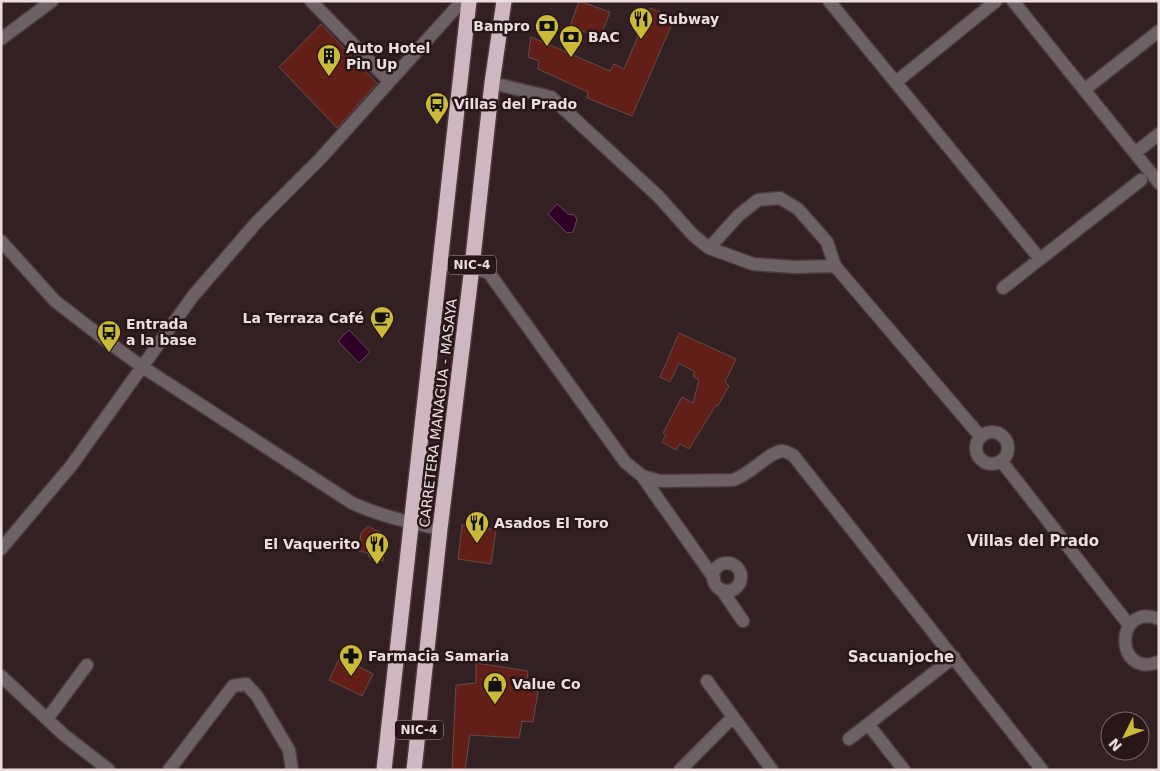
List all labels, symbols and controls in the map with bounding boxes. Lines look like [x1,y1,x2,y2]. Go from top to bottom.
restaurant icon: Subway [628,6,654,40]
place label: Subway [658,11,719,27]
bank icon: Banpro [534,13,560,47]
place label: Banpro [473,18,530,34]
bank icon: BAC [558,24,584,58]
place label: BAC [588,29,620,45]
place label: Auto Hotel Pin Up [346,40,430,72]
building icon: Auto Hotel Pin Up [316,43,342,77]
bus stop icon: Villas del Prado [424,91,450,125]
place label: Villas del Prado [454,96,577,112]
road number: NIC-4 [448,256,496,274]
street label: CARRETERA MANAGUA - MASAYA [416,297,460,528]
cafe icon: La Terraza Café [369,305,395,339]
place label: La Terraza Café [243,310,364,326]
place label: Entrada a la base [126,316,197,348]
bus stop icon: Entrada a la base [96,319,122,353]
restaurant icon: Asados El Toro [464,510,490,544]
place label: Asados El Toro [494,515,609,531]
restaurant icon: El Vaquerito [364,531,390,565]
district label: Villas del Prado [967,532,1099,550]
place label: El Vaquerito [264,536,360,552]
pharmacy icon: Farmacia Samaria [338,643,364,677]
place label: Farmacia Samaria [368,648,509,664]
district label: Sacuanjoche [848,648,954,666]
shop icon: Value Co [482,671,508,705]
place label: Value Co [512,676,581,692]
north arrow [1100,711,1150,761]
road number: NIC-4 [395,720,443,740]
text: N [1105,735,1125,754]

